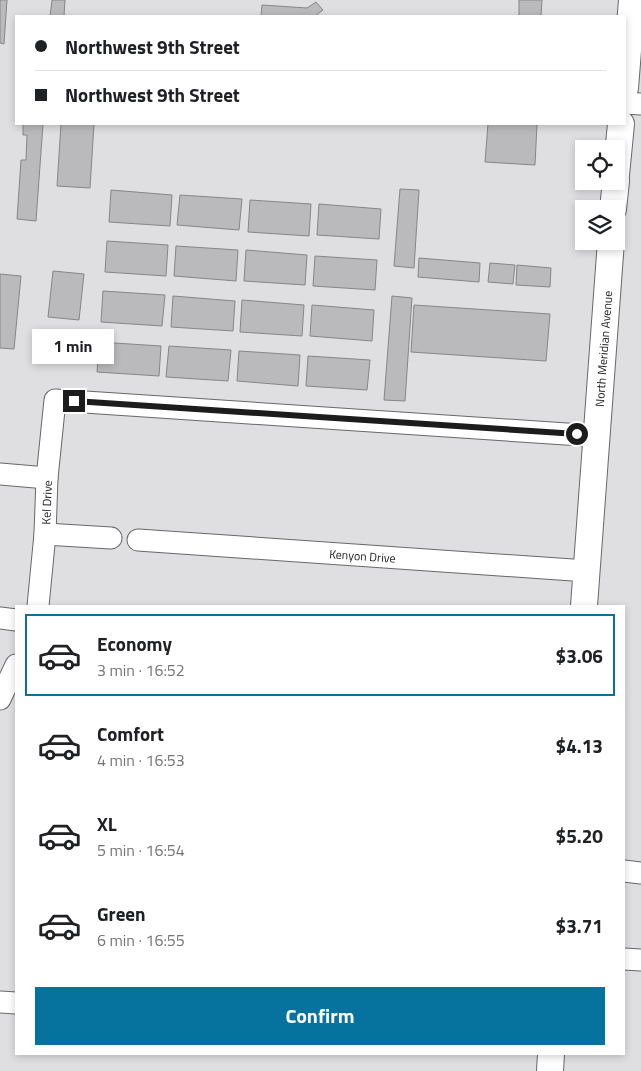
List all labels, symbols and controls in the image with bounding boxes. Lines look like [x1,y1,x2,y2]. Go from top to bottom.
text: Northwest 9th Street [65,32,240,61]
text: Northwest 9th Street [65,80,240,109]
map controls [575,140,625,250]
button: locate [575,140,625,190]
button: layers [575,200,625,250]
street label: North Meridian Avenue [589,290,617,407]
callout: 1 min [33,328,115,364]
text: 1 min [54,334,92,358]
route end [63,390,85,412]
route start [566,423,588,445]
street label: Kel Drive [36,480,56,525]
street label: Kenyon Drive [329,544,396,567]
text: Economy [97,629,172,658]
icon: car [37,633,82,678]
text: $3.06 [556,641,603,670]
text: 3 min · 16:52 [97,658,185,682]
text: Comfort [97,719,164,748]
icon: car [37,723,82,768]
text: $4.13 [556,731,603,760]
text: 4 min · 16:53 [97,748,185,772]
text: XL [97,809,117,838]
icon: car [37,813,82,858]
text: $5.20 [556,821,603,850]
text: 5 min · 16:54 [97,838,185,862]
text: Green [97,899,146,928]
icon: car [37,903,82,948]
text: $3.71 [556,911,603,940]
text: 6 min · 16:55 [97,928,185,952]
button: Confirm [35,987,605,1045]

